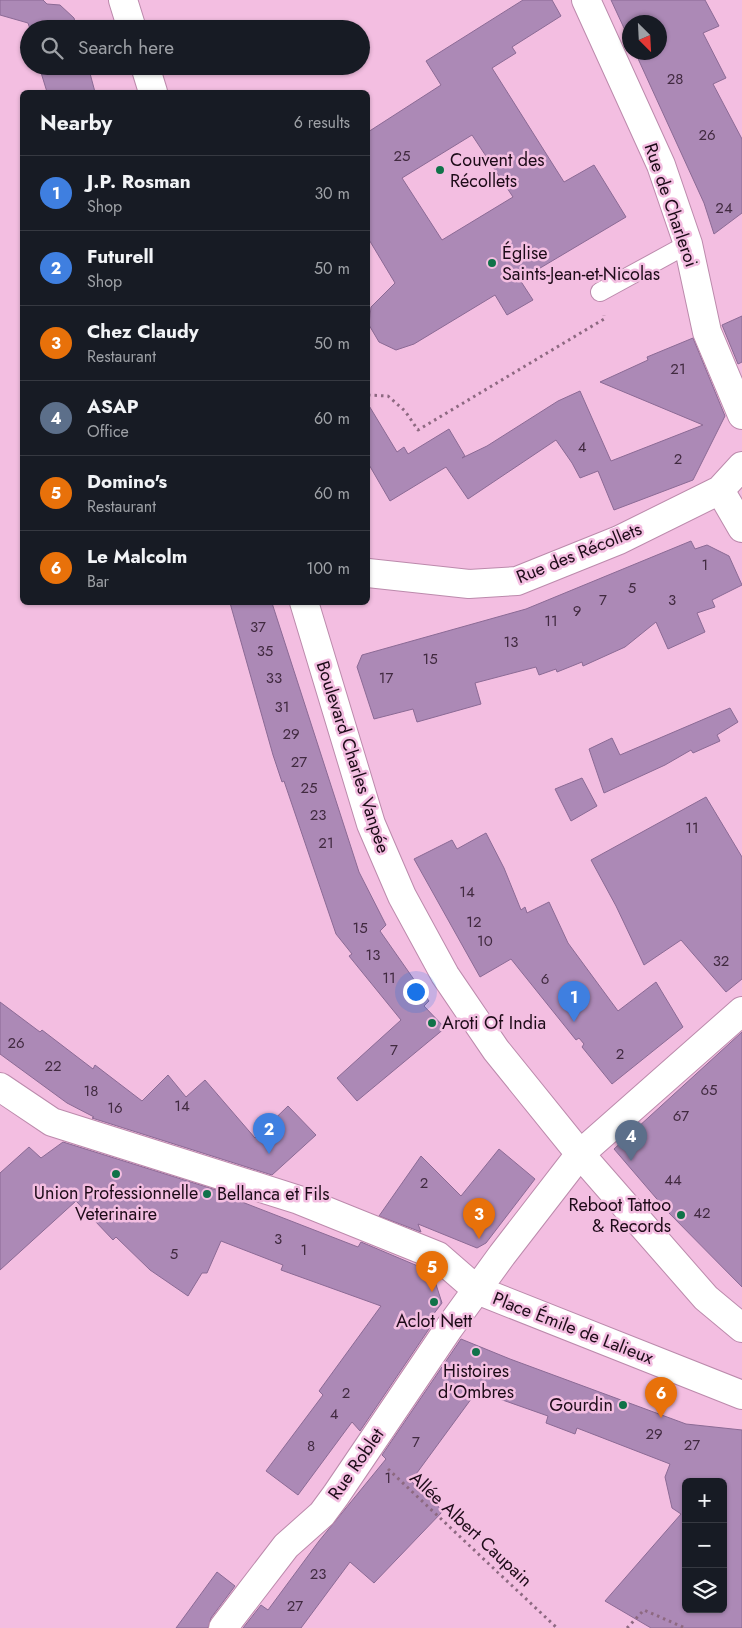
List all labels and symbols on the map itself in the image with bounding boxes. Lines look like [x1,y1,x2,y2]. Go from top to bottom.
north arrow [622,15,667,60]
house number: 28 [667,68,683,90]
house number: 26 [698,124,716,146]
street label: Rue de Charleroi [638,140,704,270]
house number: 25 [394,145,411,167]
place label: Couvent des Récollets [450,147,544,194]
marker: Couvent des Récollets [434,164,446,176]
house number: 24 [715,197,733,219]
place label: Église Saints-Jean-et-Nicolas [502,240,660,287]
marker: Église Saints-Jean-et-Nicolas [486,257,498,269]
house number: 21 [670,358,686,380]
house number: 4 [578,436,587,458]
house number: 2 [674,448,682,470]
street label: Rue des Récollets [512,516,646,590]
house number: 1 [702,554,708,576]
house number: 5 [628,577,636,599]
house number: 7 [599,589,607,611]
house number: 3 [668,589,676,611]
house number: 9 [573,600,581,622]
house number: 11 [544,610,558,632]
house number: 37 [250,616,266,638]
house number: 13 [504,631,518,653]
house number: 35 [257,640,273,662]
house number: 15 [422,648,438,670]
street label: Boulevard Charles Vanpée [310,658,396,856]
house number: 33 [266,667,282,689]
house number: 17 [379,667,393,689]
house number: 31 [275,696,289,718]
house number: 29 [282,723,300,745]
house number: 27 [291,751,307,773]
house number: 25 [301,777,318,799]
house number: 23 [310,804,326,826]
house number: 11 [685,817,699,839]
house number: 21 [318,832,334,854]
house number: 14 [459,881,475,903]
house number: 12 [466,911,482,933]
house number: 15 [352,917,368,939]
house number: 10 [477,930,493,952]
house number: 13 [366,944,380,966]
house number: 32 [713,950,729,972]
house number: 11 [382,967,396,989]
house number: 6 [541,968,549,990]
your location [403,979,429,1005]
pin: 1 [558,981,590,1022]
place label: Aroti Of India [442,1010,546,1036]
marker: Aroti Of India [426,1017,438,1029]
house number: 26 [7,1032,25,1054]
house number: 7 [390,1039,398,1061]
house number: 2 [616,1043,624,1065]
house number: 22 [44,1055,62,1077]
house number: 65 [700,1079,718,1101]
house number: 18 [84,1080,98,1102]
house number: 14 [174,1095,190,1117]
house number: 16 [107,1097,123,1119]
house number: 67 [673,1105,689,1127]
pin: 2 [253,1113,285,1154]
pin: 4 [615,1120,647,1161]
marker: Union Professionnelle Veterinaire [110,1168,122,1180]
house number: 44 [664,1169,682,1191]
house number: 2 [420,1172,428,1194]
place label: Union Professionnelle Veterinaire [34,1180,198,1227]
place label: Bellanca et Fils [217,1181,329,1207]
marker: Bellanca et Fils [201,1188,213,1200]
place label: Reboot Tattoo & Records [568,1192,671,1239]
pin: 3 [463,1198,495,1239]
house number: 42 [693,1202,711,1224]
marker: Reboot Tattoo & Records [675,1209,687,1221]
house number: 3 [274,1228,282,1250]
house number: 1 [301,1239,307,1261]
house number: 5 [170,1243,178,1265]
pin: 5 [416,1251,448,1292]
street label: Place Émile de Lalieux [489,1285,657,1371]
marker: Aclot Nett [428,1296,440,1308]
place label: Aclot Nett [396,1308,473,1334]
marker: Histoires d'Ombres [470,1346,482,1358]
place label: Histoires d'Ombres [438,1358,514,1405]
pin: 6 [645,1377,677,1418]
house number: 2 [342,1382,350,1404]
place label: Gourdin [549,1392,613,1418]
marker: Gourdin [617,1399,629,1411]
house number: 4 [330,1403,339,1425]
street label: Rue Roblet [322,1422,391,1505]
house number: 29 [645,1423,663,1445]
house number: 7 [412,1431,420,1453]
house number: 27 [684,1434,700,1456]
house number: 8 [307,1435,315,1457]
street label: Allée Albert Caupain [404,1465,538,1593]
house number: 1 [385,1467,391,1489]
house number: 23 [310,1563,326,1585]
house number: 27 [287,1595,303,1617]

